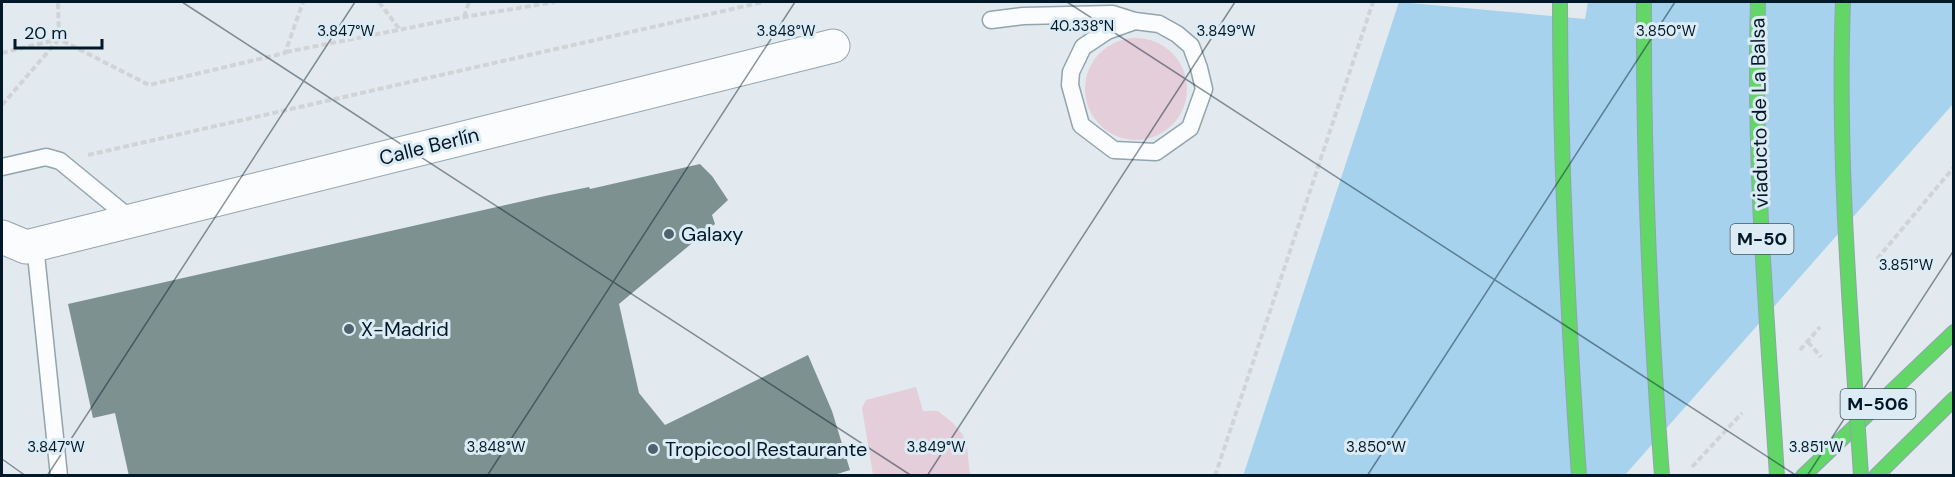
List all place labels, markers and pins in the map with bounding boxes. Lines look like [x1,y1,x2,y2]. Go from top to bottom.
place label: Galaxy [681,221,743,247]
marker: Galaxy [662,227,676,241]
place label: X-Madrid [361,316,449,342]
marker: X-Madrid [342,322,356,336]
place label: Tropicool Restaurante [665,436,867,462]
marker: Tropicool Restaurante [646,442,660,456]

